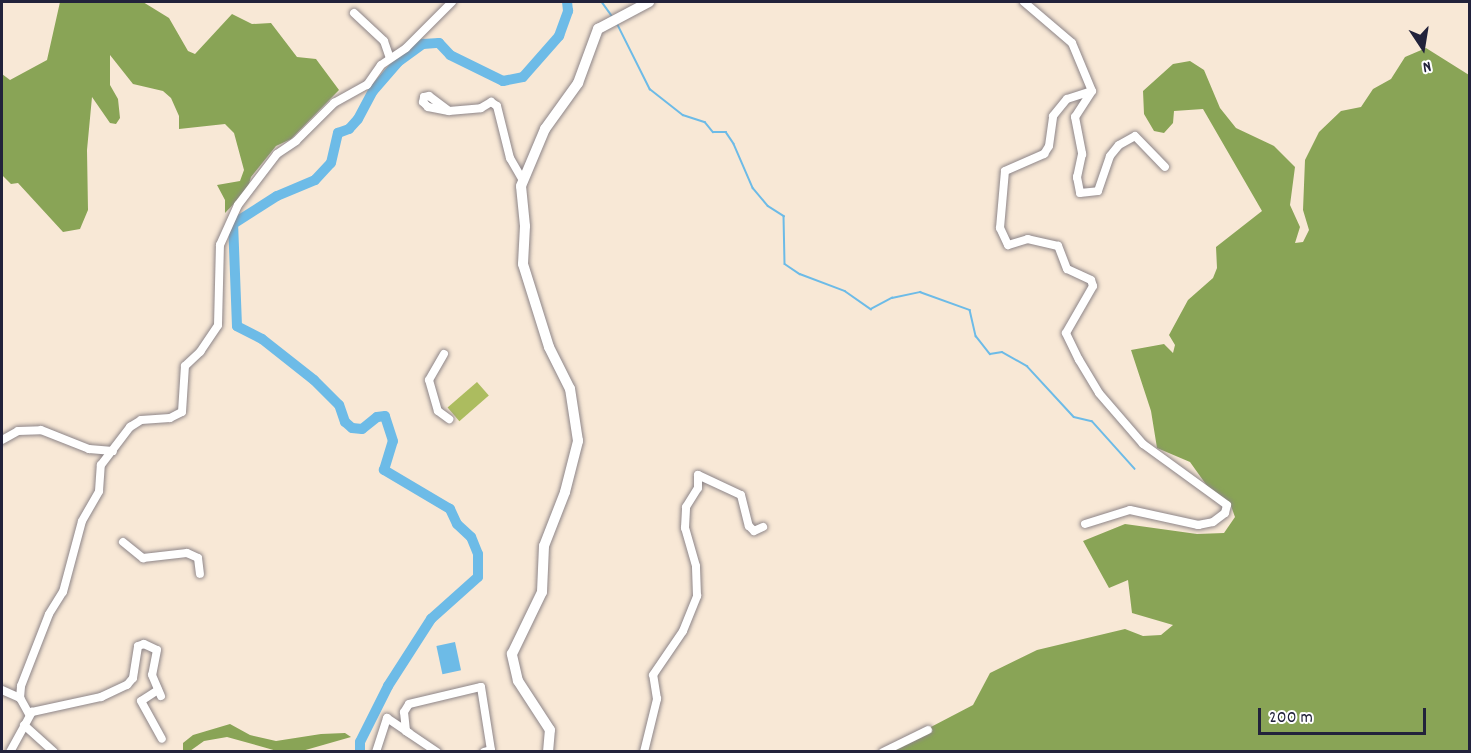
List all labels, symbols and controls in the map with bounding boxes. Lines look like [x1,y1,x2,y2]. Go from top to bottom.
north arrow [1393,18,1453,78]
text: N [1421,54,1433,78]
scale bar [1261,696,1429,734]
text: 200 m [1269,706,1313,731]

